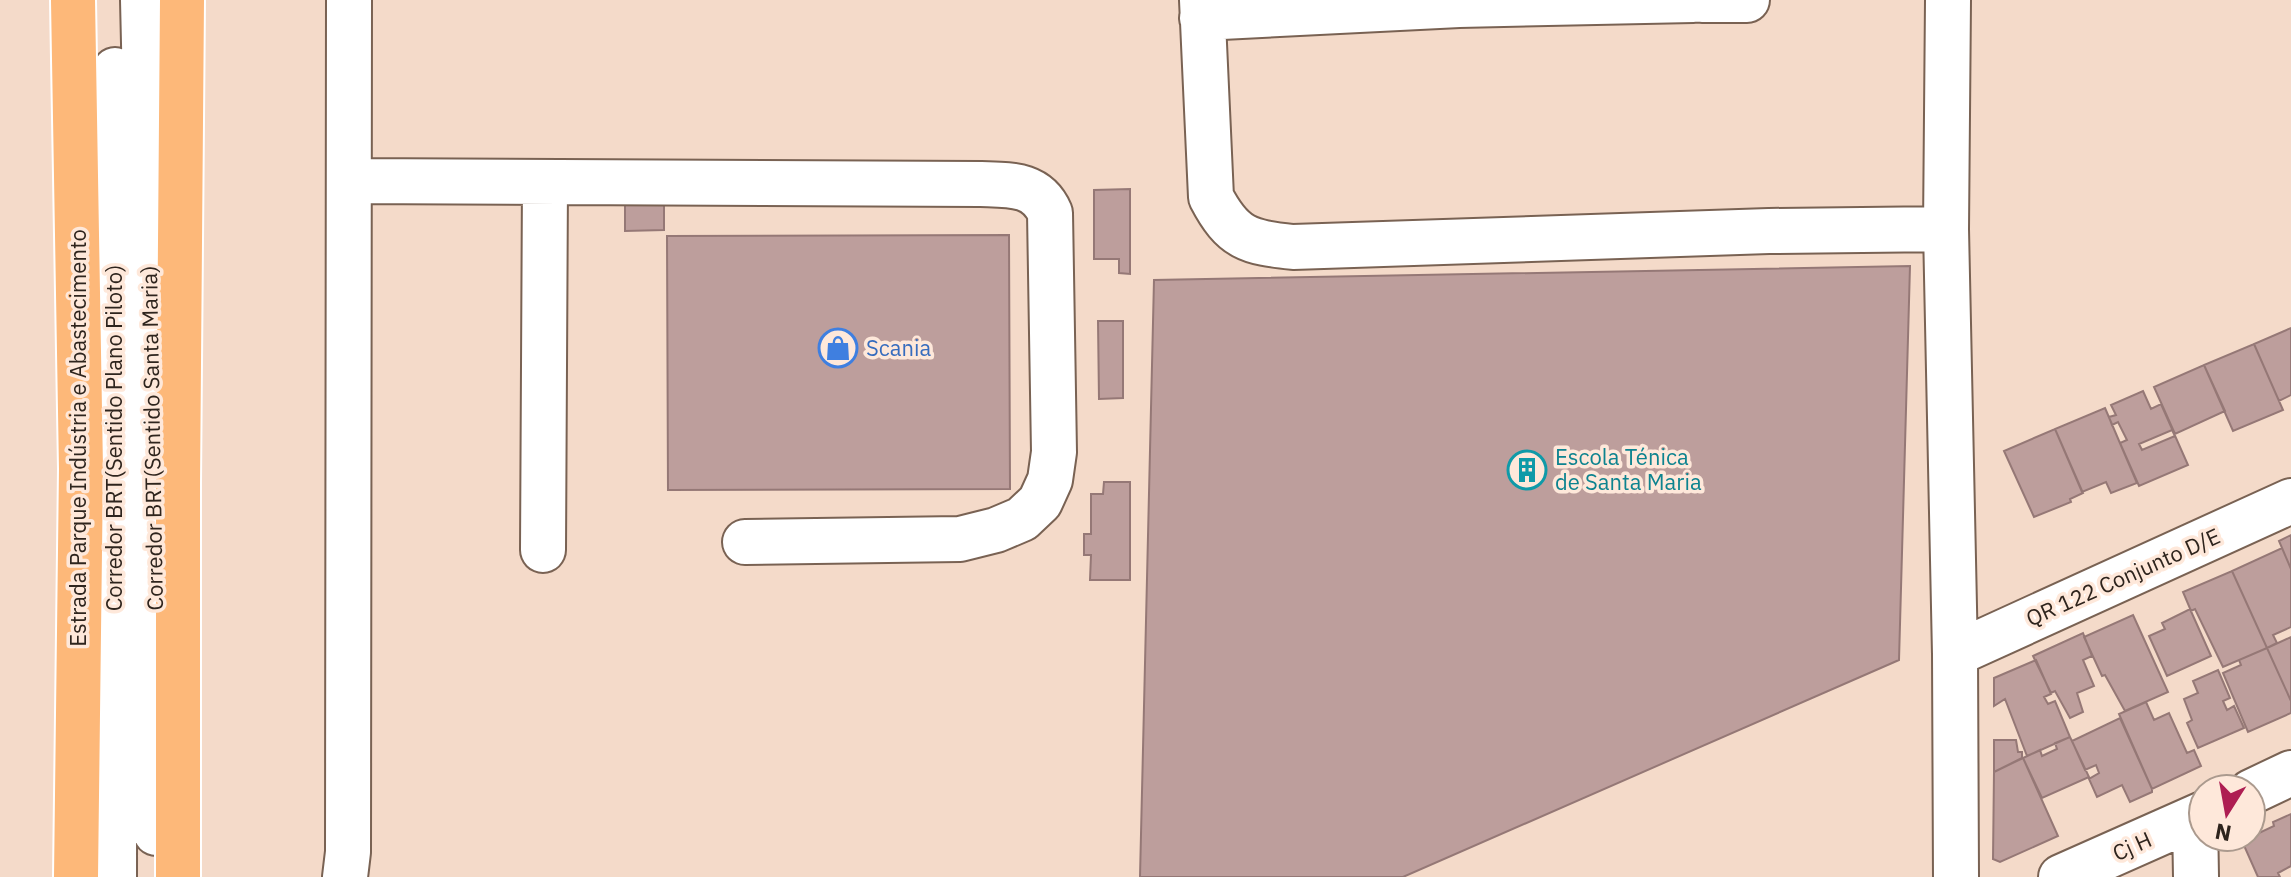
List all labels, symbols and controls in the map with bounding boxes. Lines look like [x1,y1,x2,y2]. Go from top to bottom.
street label: Estrada Parque Indústria e Abastecimento [63,229,92,647]
street label: Corredor BRT(Sentido Plano Piloto) [99,265,128,611]
street label: Corredor BRT(Sentido Santa Maria) [134,265,169,611]
shop icon: Scania [817,327,859,369]
place label: Scania [866,333,932,362]
place label: Escola Ténica de Santa Maria [1555,442,1702,496]
building icon: Escola Ténica de Santa Maria [1506,449,1548,491]
street label: QR 122 Conjunto D/E [2021,521,2224,632]
north arrow [2187,773,2267,853]
text: N [2212,817,2234,849]
street label: Cj H [2108,824,2156,867]

